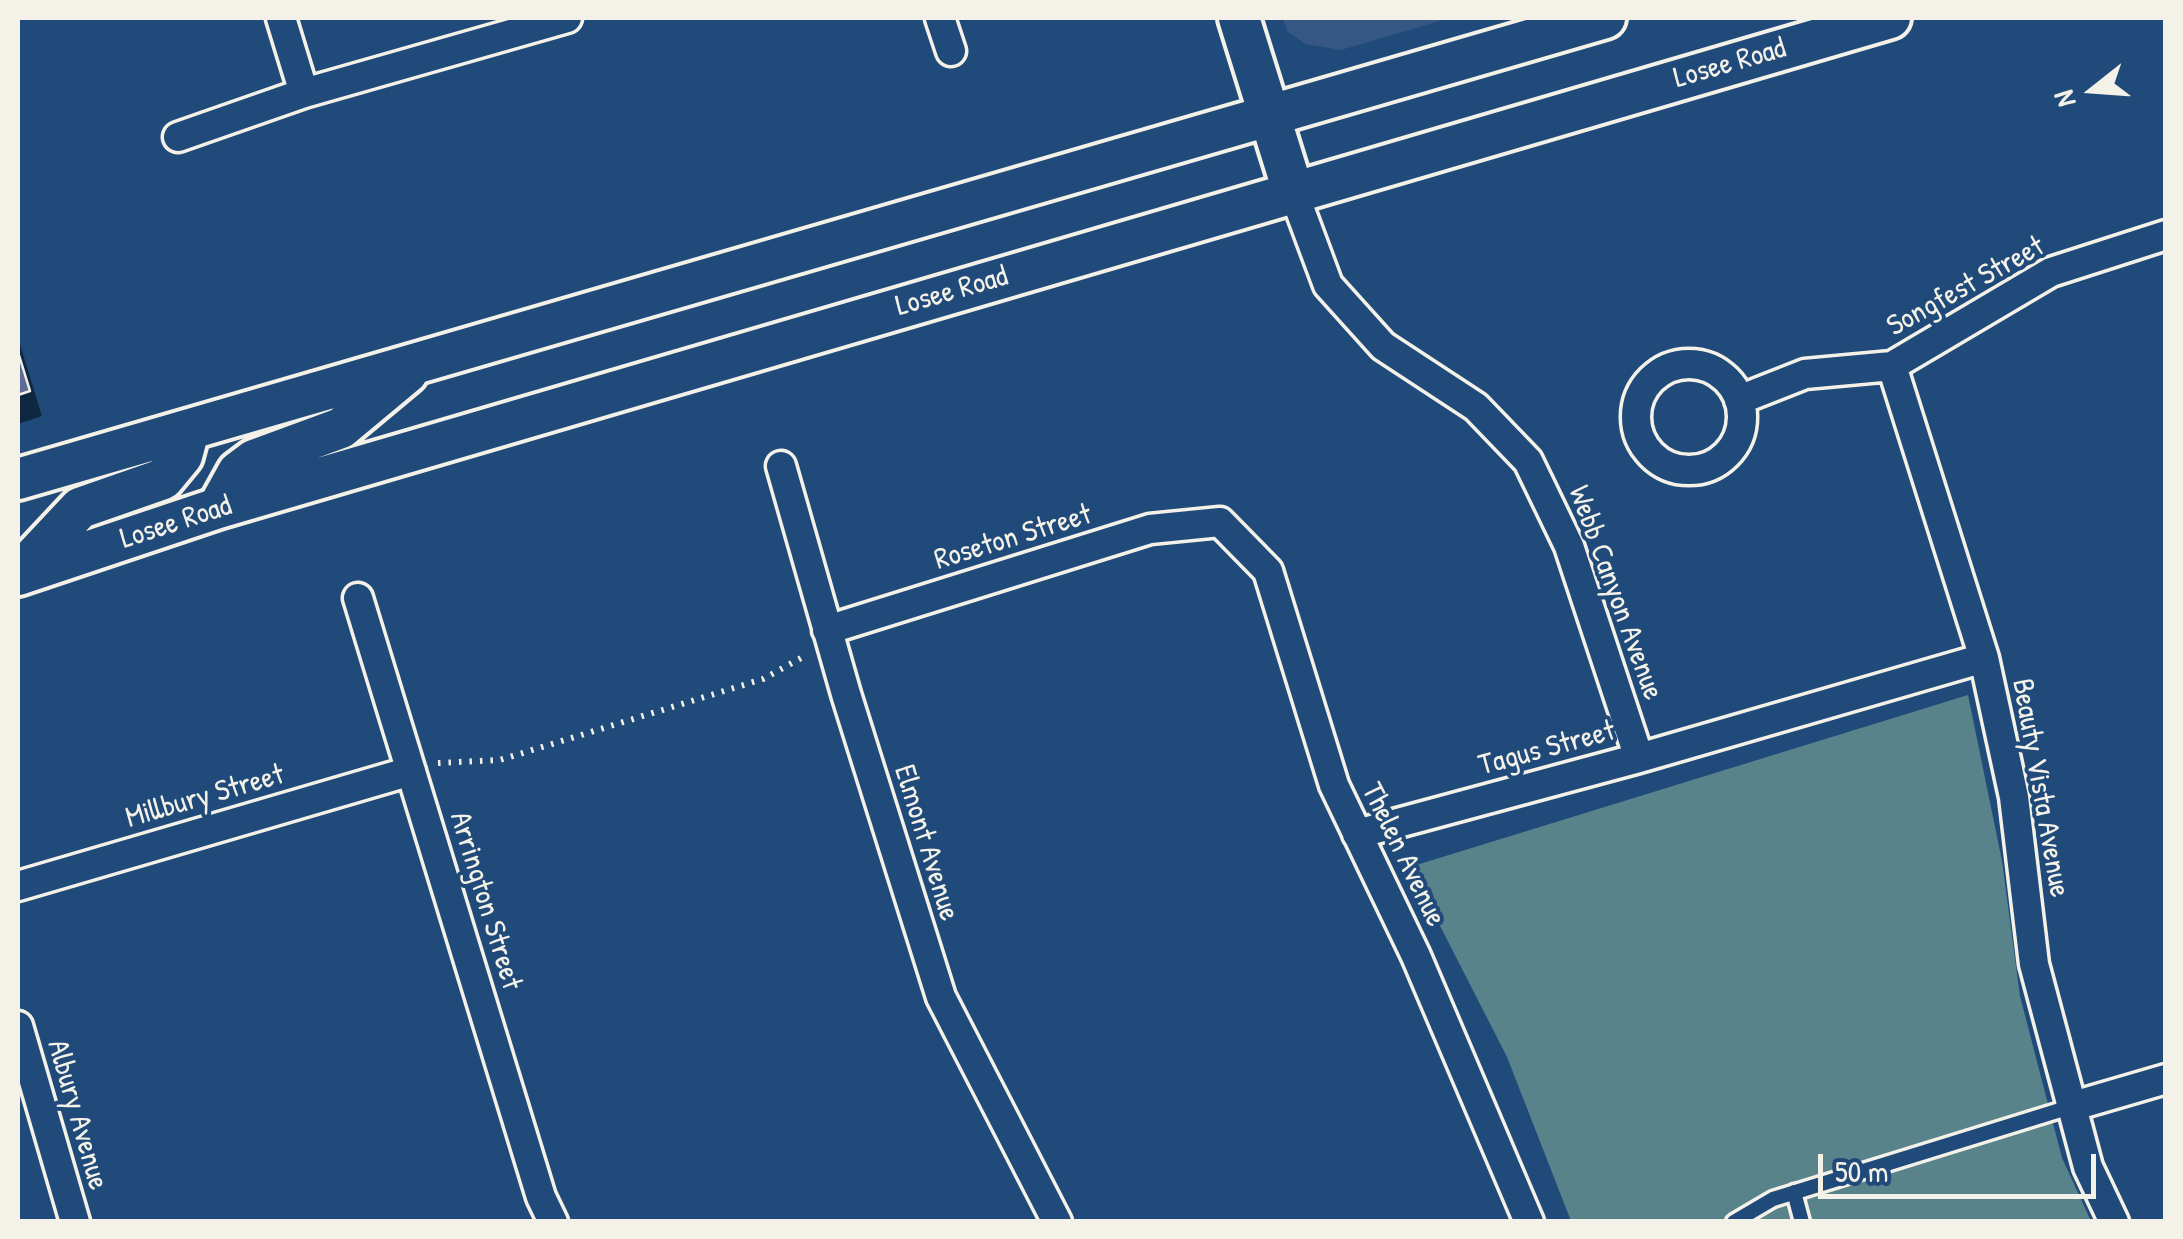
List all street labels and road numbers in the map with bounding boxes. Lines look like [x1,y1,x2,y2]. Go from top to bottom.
street label: Losee Road [1670,31,1790,97]
street label: Songfest Street [1881,229,2051,345]
street label: Losee Road [892,259,1012,325]
street label: Webb Canyon Avenue [1560,481,1670,705]
street label: Losee Road [116,488,236,558]
street label: Roseton Street [930,497,1096,579]
street label: Beauty Vista Avenue [2003,676,2077,900]
street label: Tagus Street [1475,714,1619,784]
street label: Millbury Street [122,757,288,837]
street label: Elmont Avenue [885,761,967,925]
street label: Thelen Avenue [1353,777,1453,933]
street label: Arrington Street [441,808,529,994]
street label: Albury Avenue [38,1036,116,1194]

